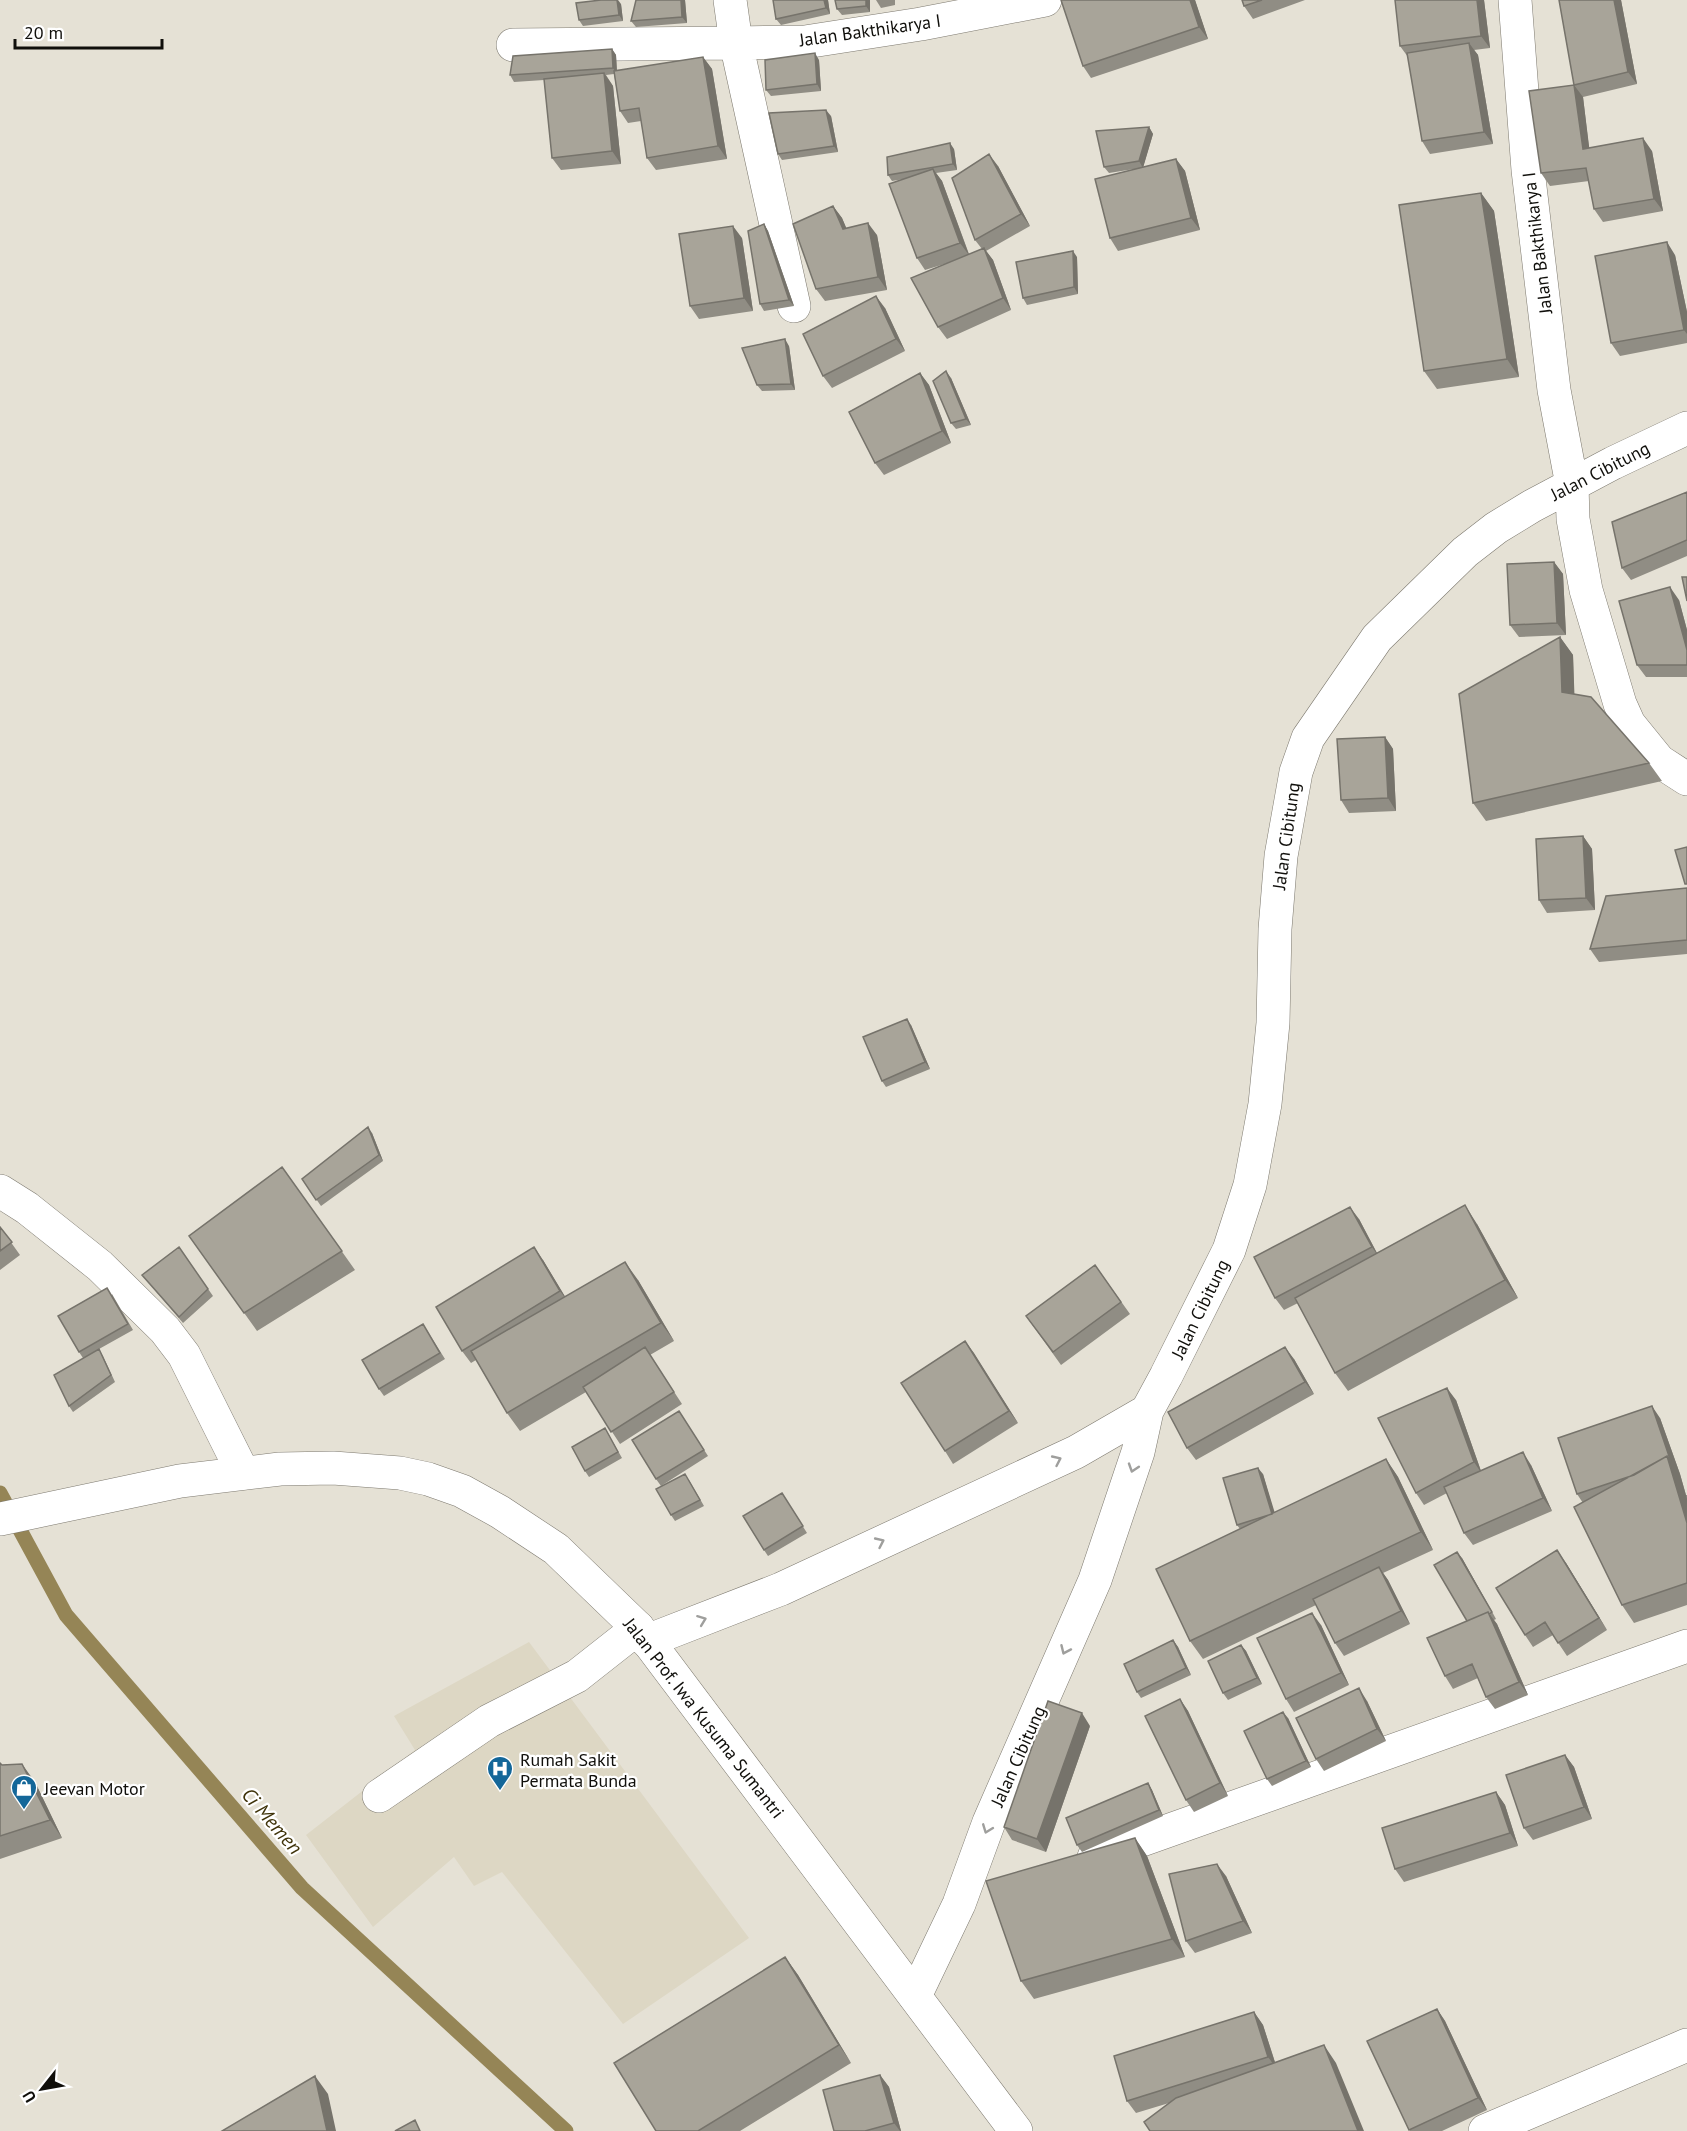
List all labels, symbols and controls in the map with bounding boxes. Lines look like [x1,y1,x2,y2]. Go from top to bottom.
street label: Jalan Bakthikarya I [797,9,942,51]
scale bar [15,12,162,50]
text: 20 m [24,21,63,44]
street label: Jalan Bakthikarya I [1517,171,1557,316]
street label: Jalan Cibitung [1546,436,1653,506]
street label: Jalan Cibitung [1267,781,1305,892]
street label: Jalan Cibitung [1166,1255,1234,1363]
one-way arrow [1051,1455,1062,1467]
one-way arrow [1128,1462,1140,1473]
one-way arrow [874,1537,885,1549]
street label: Jalan Prof. Iwa Kusuma Sumantri [618,1612,789,1823]
one-way arrow [696,1615,707,1627]
one-way arrow [1060,1644,1072,1655]
street label: Jalan Cibitung [985,1702,1050,1811]
place label: Rumah Sakit Permata Bunda [520,1748,637,1792]
hospital icon: Rumah Sakit Permata Bunda [485,1754,515,1792]
shop icon: Jeevan Motor [9,1773,39,1811]
place label: Jeevan Motor [43,1777,145,1800]
water label: Ci Memen [236,1782,308,1860]
one-way arrow [982,1823,994,1834]
north arrow [12,2059,72,2119]
text: U [18,2087,40,2106]

